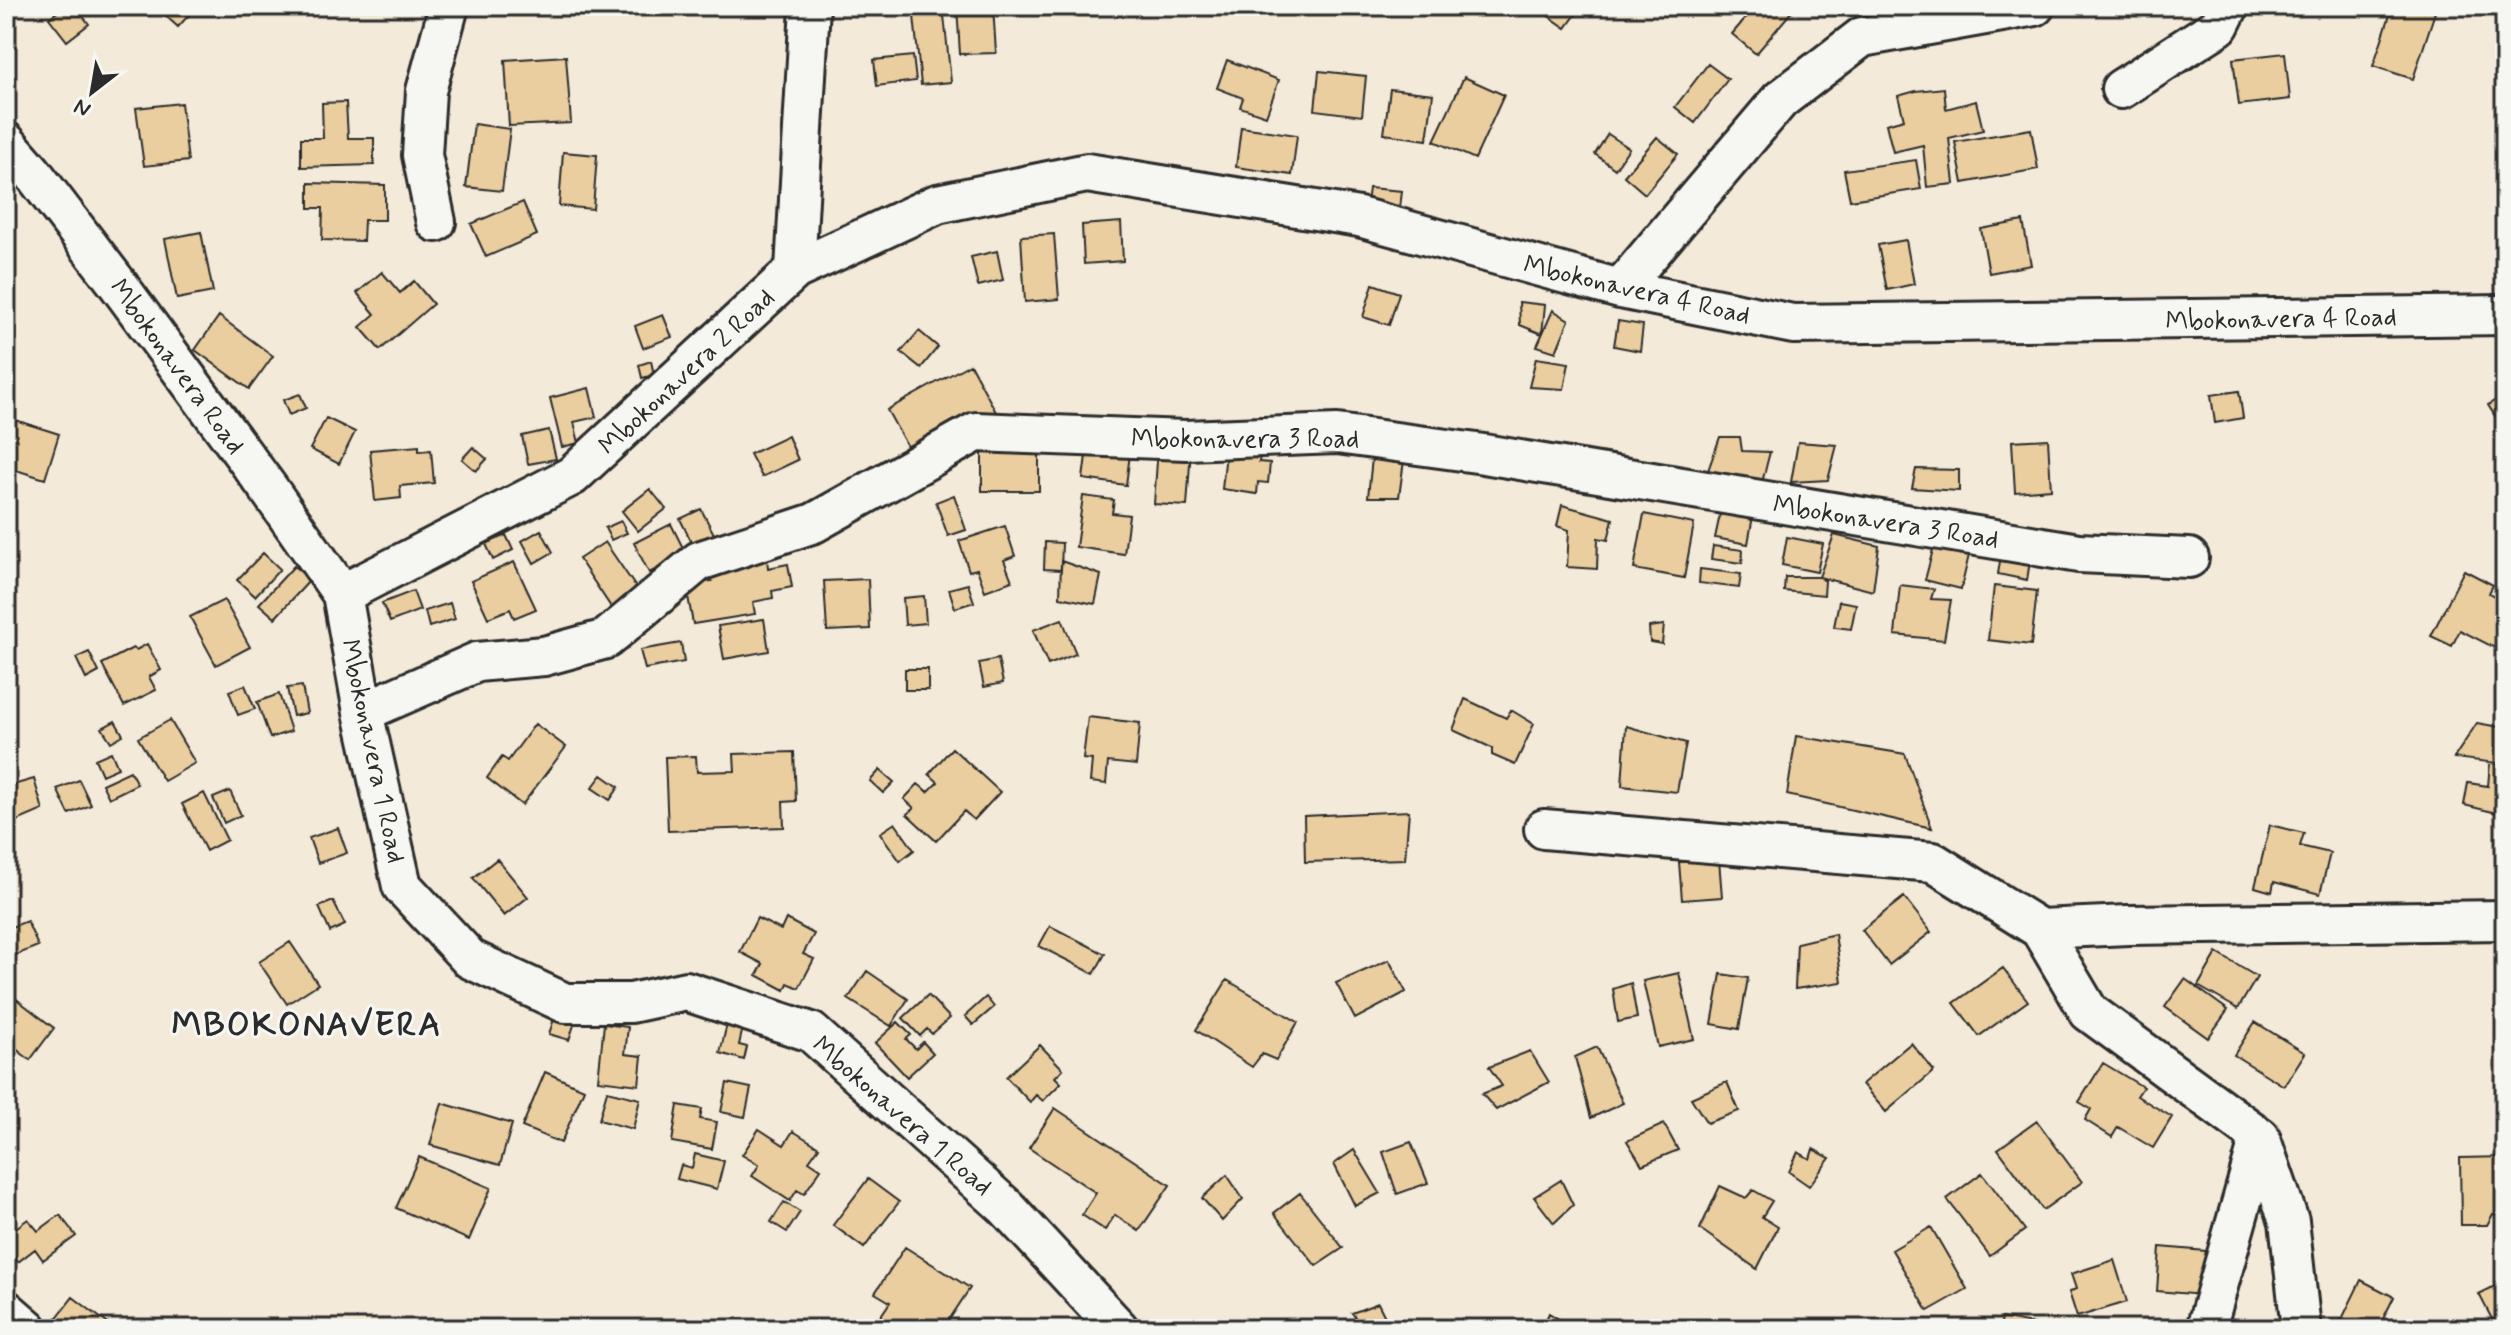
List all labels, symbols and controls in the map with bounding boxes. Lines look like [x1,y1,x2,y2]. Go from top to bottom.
north arrow [52,52,132,132]
text: N [69,92,96,123]
street label: Mbokonavera 4 Road [1520,248,1753,334]
street label: Mbokonavera Road [101,273,252,462]
street label: Mbokonavera 2 Road [592,282,783,463]
street label: Mbokonavera 4 Road [2165,301,2397,339]
street label: Mbokonavera 3 Road [1131,423,1359,457]
street label: Mbokonavera 3 Road [1770,488,2001,558]
street label: Mbokonavera 1 Road [332,636,412,866]
district label: MBOKONAVERA [171,1003,443,1048]
street label: Mbokonavera 1 Road [804,1029,999,1204]

